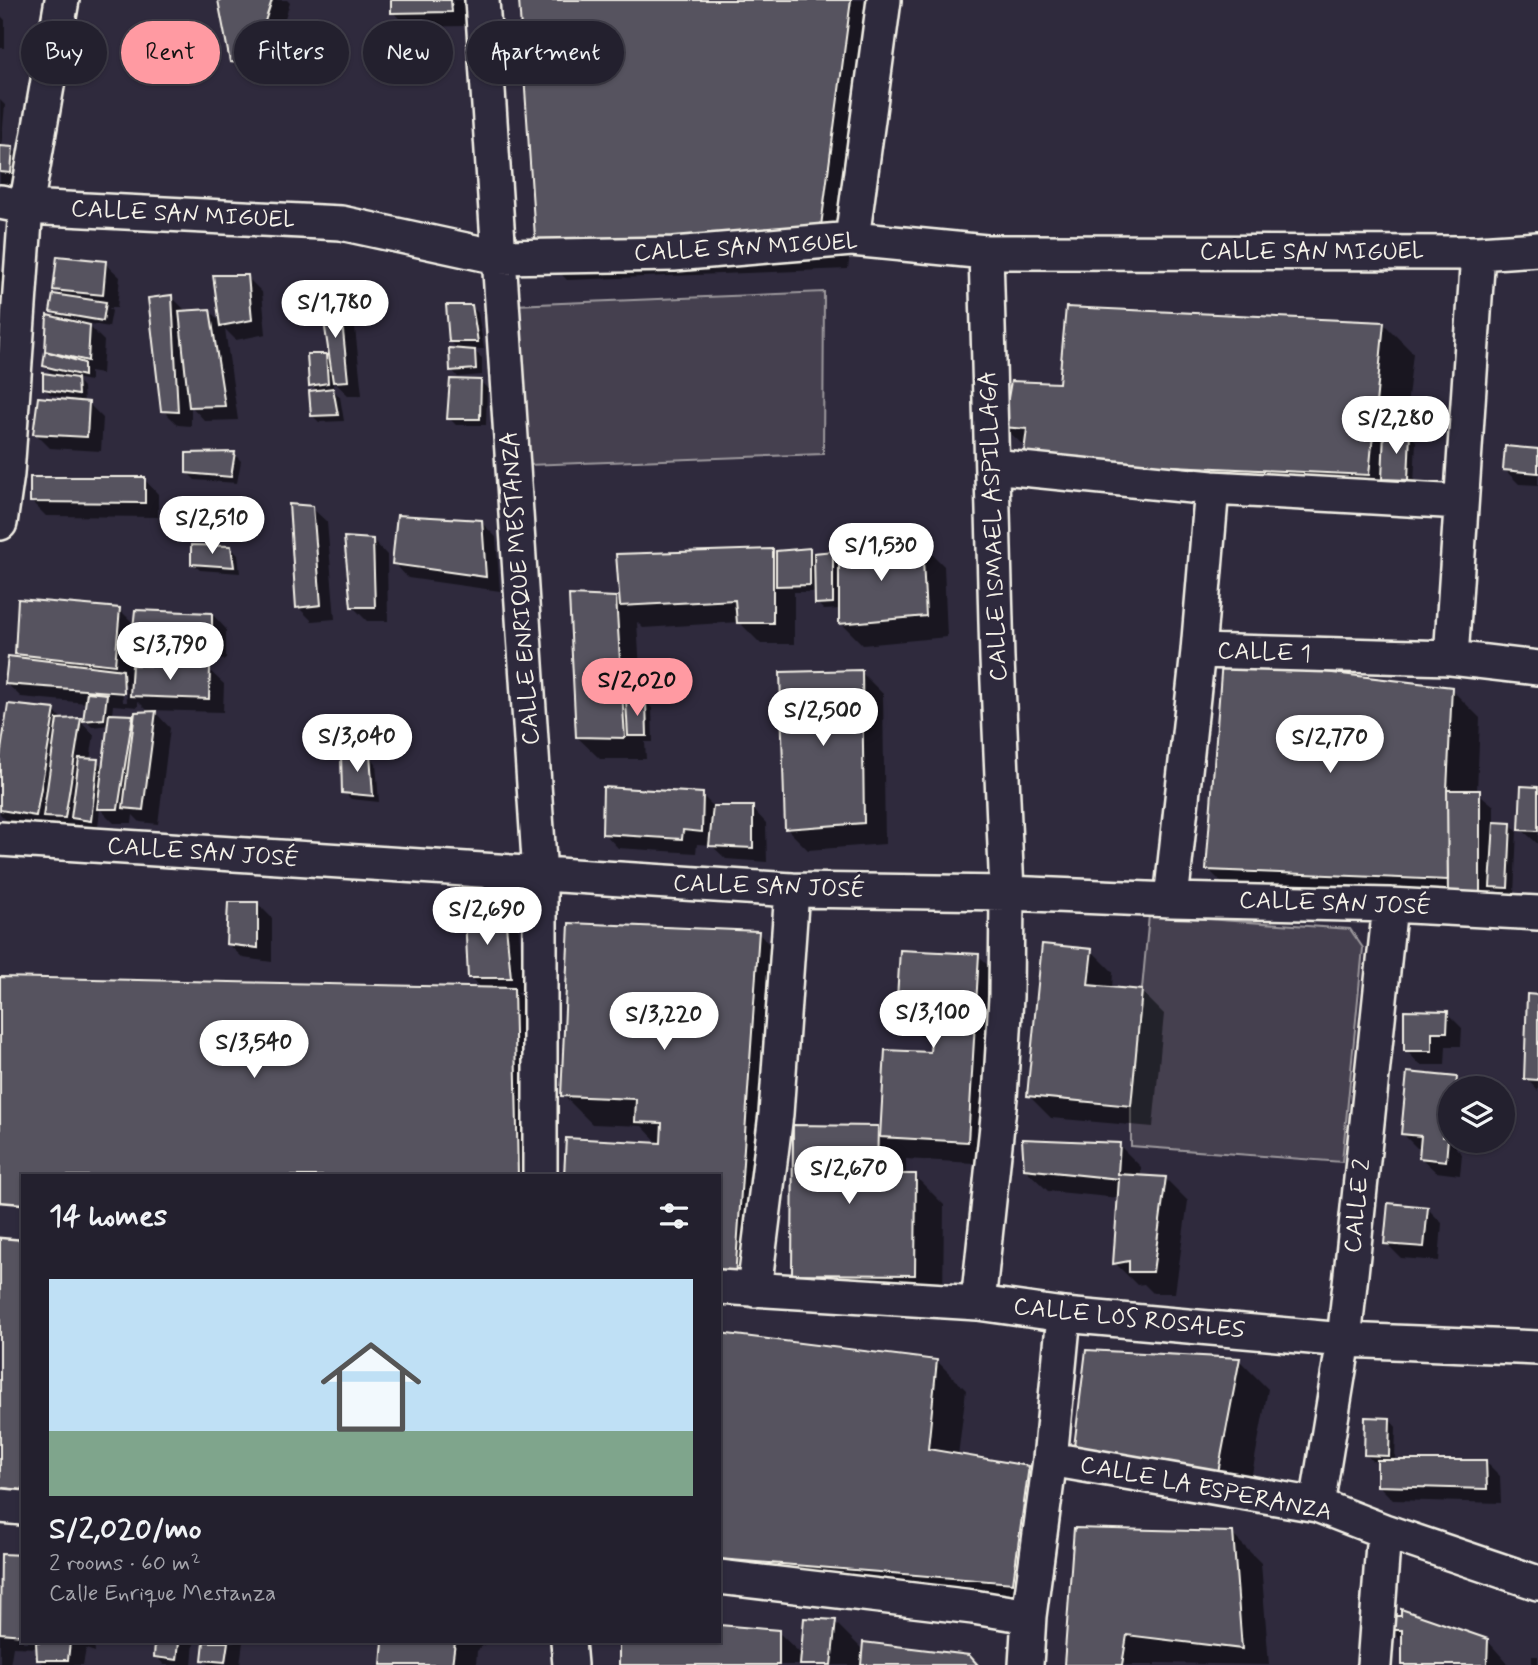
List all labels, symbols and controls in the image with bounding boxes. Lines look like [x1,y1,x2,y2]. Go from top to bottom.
chip: Buy [21,21,107,84]
chip: Rent [121,21,220,84]
chip: Filters [234,21,349,84]
chip: New [363,21,453,84]
chip: Apartment [467,21,624,84]
street label: CALLE SAN MIGUEL [70,194,296,236]
street label: CALLE SAN MIGUEL [633,227,859,269]
street label: CALLE SAN MIGUEL [1200,237,1424,268]
pin: S/1,780 [270,280,400,340]
text: S/1,780 [298,288,372,318]
street label: CALLE ISMAEL ASPILLAGA [973,370,1015,682]
pin: S/2,280 [1331,396,1461,456]
text: S/2,280 [1358,404,1434,434]
street label: CALLE ENRIQUE MESTANZA [495,430,547,746]
pin: S/2,510 [147,496,277,556]
text: S/2,510 [175,504,249,534]
pin: S/1,530 [816,524,946,583]
text: S/1,530 [845,531,917,561]
pin: S/3,790 [105,622,235,682]
text: S/3,790 [133,630,207,660]
street label: CALLE 1 [1217,636,1311,670]
pin: S/2,020 [572,658,702,718]
text: S/2,020 [598,666,676,696]
pin: S/2,500 [758,688,888,748]
text: S/2,500 [784,696,862,726]
pin: S/3,040 [292,714,422,774]
pin: S/2,770 [1265,716,1395,775]
text: S/3,040 [318,722,396,752]
text: S/2,770 [1292,723,1368,753]
street label: CALLE SAN JOSÉ [106,829,300,875]
street label: CALLE SAN JOSÉ [672,866,866,906]
street label: CALLE SAN JOSÉ [1238,883,1432,923]
pin: S/2,690 [422,888,552,947]
text: S/2,690 [449,895,525,925]
pin: S/3,100 [868,990,998,1050]
pin: S/3,220 [599,992,729,1052]
text: S/3,100 [896,998,970,1028]
text: S/3,220 [626,1000,702,1030]
pin: S/3,540 [189,1020,319,1080]
text: S/3,540 [216,1028,292,1058]
map controls [1438,1076,1515,1153]
button: layers [1438,1076,1515,1153]
pin: S/2,670 [784,1146,914,1206]
text: S/2,670 [810,1154,888,1184]
street label: CALLE 2 [1338,1157,1378,1255]
text: 14 homes [49,1197,167,1236]
icon: filters [655,1197,693,1235]
street label: CALLE LOS ROSALES [1012,1291,1246,1347]
icon: home [308,1324,434,1450]
street label: CALLE LA ESPERANZA [1077,1449,1335,1529]
text: S/2,020/mo [49,1510,201,1549]
text: 2 rooms · 60 m² [49,1549,201,1579]
text: Calle Enrique Mestanza [49,1579,276,1609]

